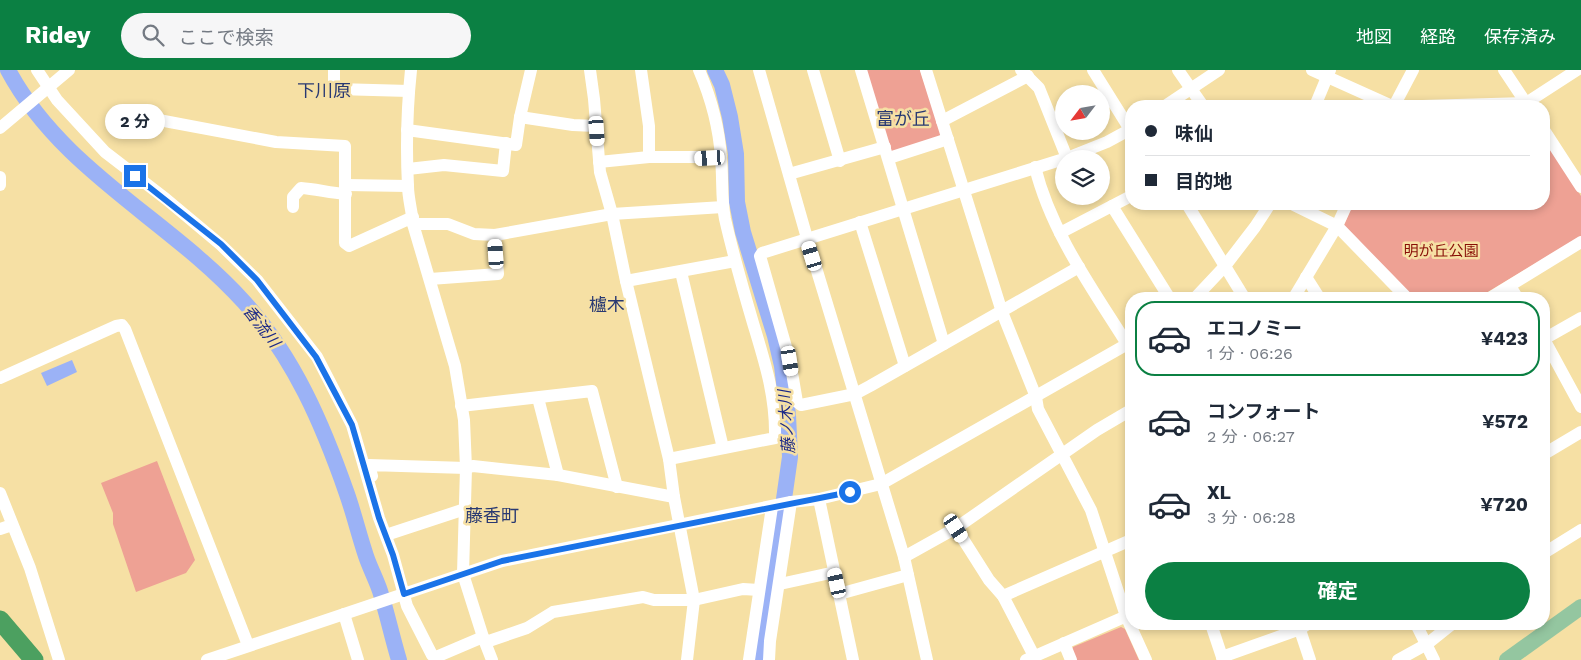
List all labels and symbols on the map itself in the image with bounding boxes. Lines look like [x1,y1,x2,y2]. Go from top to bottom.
district label: 下川原 [297,80,351,101]
north arrow [1055,85,1110,140]
callout: 2 分 [105,104,165,138]
district label: 富が丘 [876,108,930,129]
car [588,116,605,146]
car [694,150,725,166]
route end [124,165,146,187]
car [487,239,504,269]
car [800,239,823,273]
park label: 明が丘公園 [1403,242,1479,260]
district label: 櫨木 [589,294,625,315]
water label: 香流川 [239,302,285,353]
car [780,345,799,377]
water label: 藤ノ木川 [775,387,798,455]
route start [839,481,861,503]
district label: 藤香町 [465,505,519,526]
car [941,511,970,545]
car [826,567,847,599]

